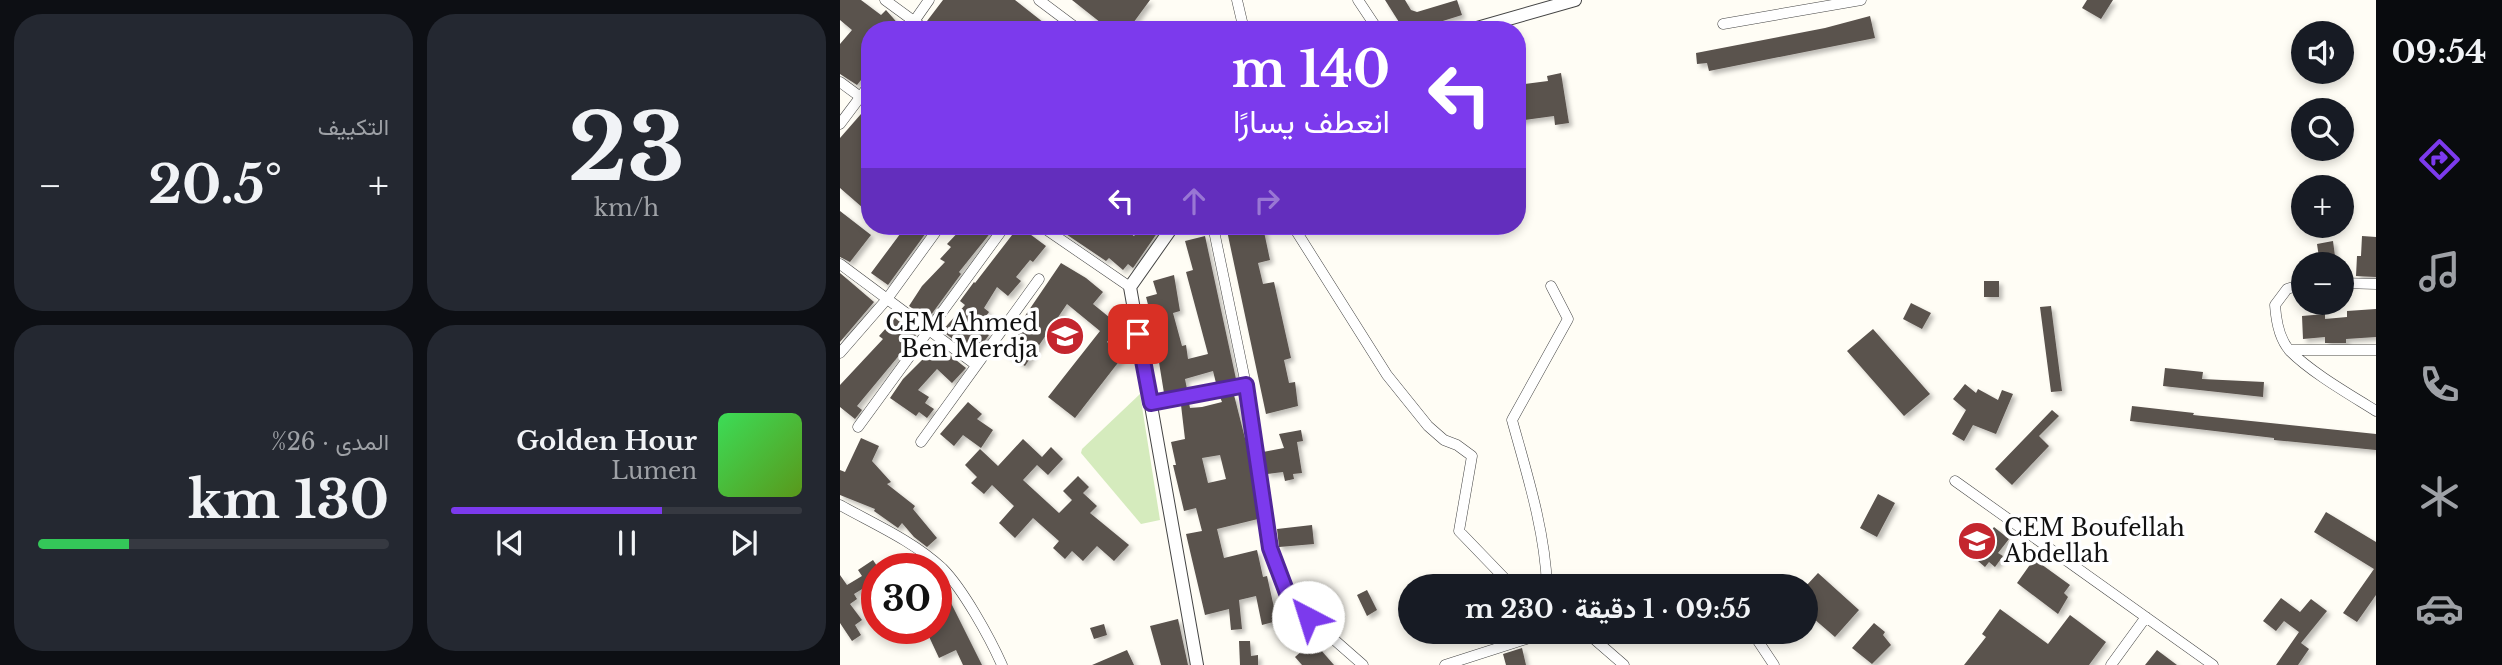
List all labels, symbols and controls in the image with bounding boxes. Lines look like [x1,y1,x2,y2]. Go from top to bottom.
map controls [2291,21,2354,315]
button: sound [2291,21,2354,84]
text: 09:54 [2391,32,2487,72]
text: 140 m [1232,39,1390,100]
icon: left [1414,49,1505,140]
text: 23 [568,92,685,205]
button: search [2291,98,2354,161]
text: انعطف يسارًا [1233,102,1390,142]
text: التكييف [318,113,389,141]
icon: directions [2415,135,2464,184]
text: 20.5° [148,153,282,217]
text: − [38,162,62,209]
text: + [368,162,389,209]
button: + [2291,175,2354,238]
icon: left [1102,182,1140,220]
icon: ahead [1175,182,1213,220]
icon: right [1248,182,1286,220]
text: km/h [594,194,659,222]
icon: music [2415,247,2464,296]
button: − [2291,252,2354,315]
pin [1108,304,1168,364]
place label: CEM Ahmed Ben Merdja [885,309,1038,363]
school or university icon: CEM Ahmed Ben Merdja [1044,315,1086,357]
icon: arrive [1119,315,1157,353]
icon: phone [2415,360,2464,409]
text: Golden Hour [516,425,697,457]
text: المدى · 26% [271,428,389,456]
text: Lumen [611,457,697,485]
text: 130 km [188,468,389,532]
icon: climate [2415,472,2464,521]
place label: CEM Boufellah Abdellah [2003,514,2185,568]
school or university icon: CEM Boufellah Abdellah [1956,520,1998,562]
icon: previous [491,524,529,562]
icon: pause [608,524,646,562]
icon: next [725,524,763,562]
speed limit sign: 30 [861,553,952,644]
position arrow [1271,580,1345,654]
icon: car [2415,584,2464,633]
text: 09:55 · 1 دقيقة · 230 m [1465,593,1751,625]

